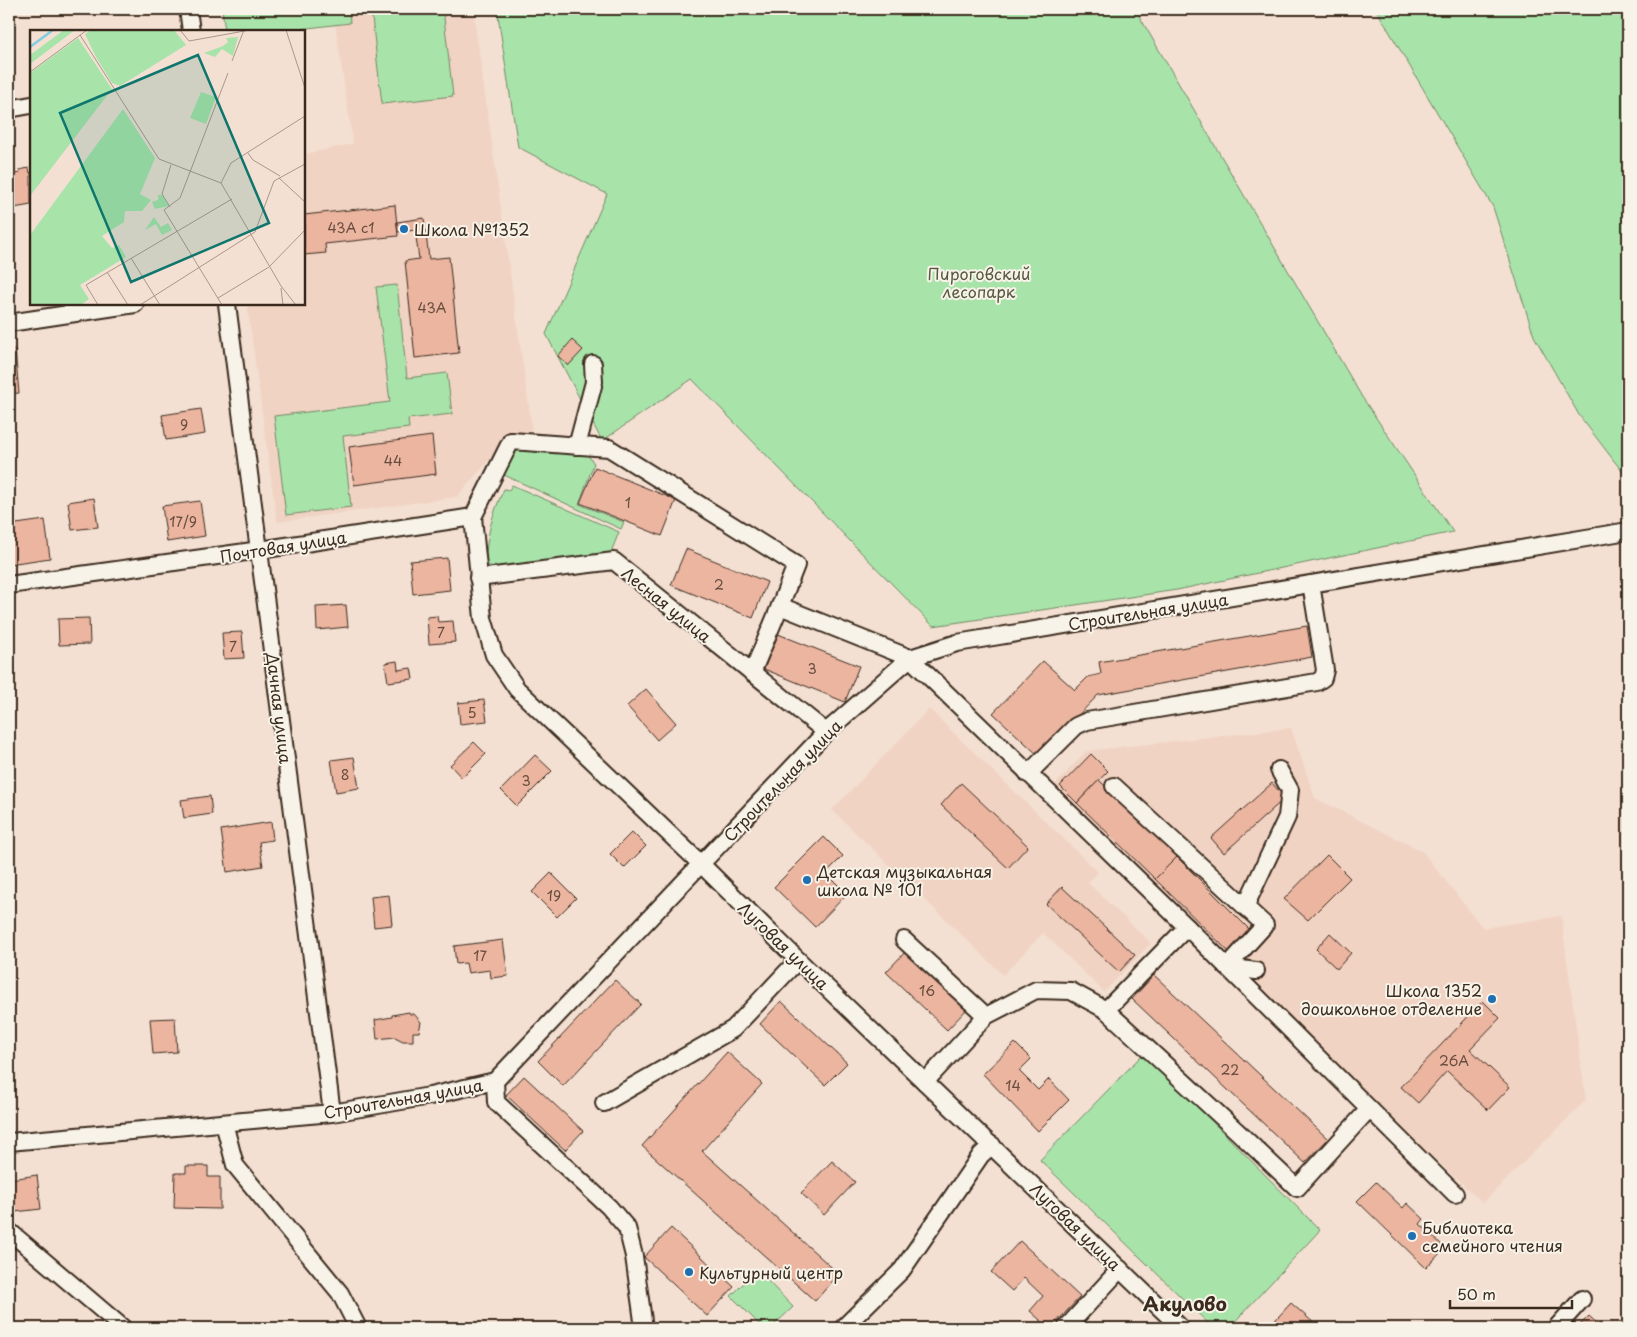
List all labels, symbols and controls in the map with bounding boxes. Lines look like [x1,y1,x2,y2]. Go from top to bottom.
inset map [30,30,305,305]
house number: 43А с1 [328,217,374,238]
place label: Школа №1352 [414,217,530,241]
marker: Школа №1352 [398,223,410,235]
park label: Пироговский лесопарк [928,261,1030,303]
house number: 43А [418,297,447,318]
house number: 9 [180,414,188,435]
house number: 44 [384,450,402,471]
house number: 1 [625,492,631,513]
house number: 17/9 [169,511,197,532]
street label: Почтовая улица [218,524,348,568]
street label: Лесная улица [617,560,717,648]
house number: 2 [714,574,724,595]
street label: Строительная улица [1066,587,1230,635]
house number: 7 [437,622,445,643]
house number: 7 [229,636,237,657]
street label: Дачная улица [261,650,299,765]
house number: 3 [807,658,817,679]
house number: 5 [467,702,477,723]
street label: Строительная улица [717,714,847,846]
house number: 8 [341,764,349,785]
house number: 3 [521,770,531,791]
place label: Детская музыкальная школа № 101 [816,859,992,901]
marker: Детская музыкальная школа № 101 [801,874,813,886]
house number: 19 [547,885,561,906]
street label: Луговая улица [733,896,835,994]
house number: 17 [473,945,487,966]
place label: Школа 1352 дошкольное отделение [1301,978,1482,1020]
house number: 16 [919,980,935,1001]
marker: Школа 1352 дошкольное отделение [1486,993,1498,1005]
house number: 26А [1439,1050,1469,1071]
house number: 22 [1221,1059,1239,1080]
street label: Строительная улица [321,1072,485,1124]
house number: 14 [1005,1075,1021,1096]
street label: Луговая улица [1025,1177,1127,1275]
place label: Библиотека семейного чтения [1422,1215,1563,1257]
marker: Библиотека семейного чтения [1406,1230,1418,1242]
place label: Культурный центр [699,1260,843,1284]
marker: Культурный центр [683,1266,695,1278]
scale bar [1450,1277,1572,1309]
text: 50 m [1457,1282,1496,1305]
district label: Акулово [1143,1289,1227,1317]

